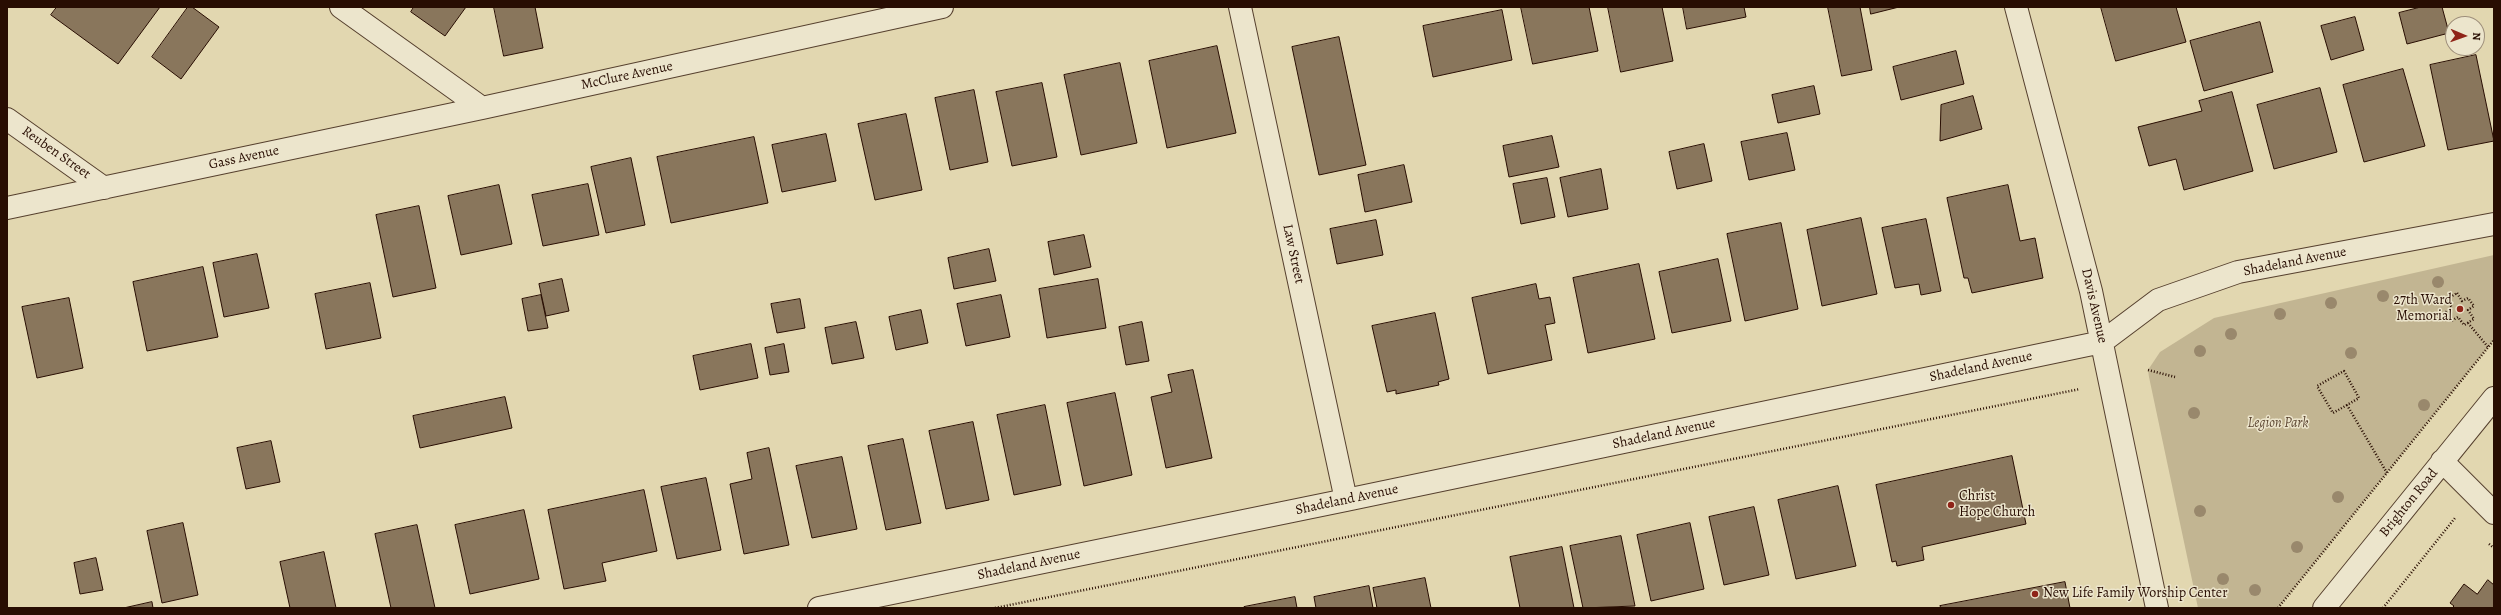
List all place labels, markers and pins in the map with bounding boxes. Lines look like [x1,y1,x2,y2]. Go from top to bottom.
place label: 27th Ward Memorial [2393,293,2452,326]
marker: 27th Ward Memorial [2455,304,2465,314]
place label: Christ Hope Church [1959,489,2035,522]
marker: Christ Hope Church [1946,500,1956,510]
place label: New Life Family Worship Center [2043,586,2228,602]
marker: New Life Family Worship Center [2030,589,2040,599]

